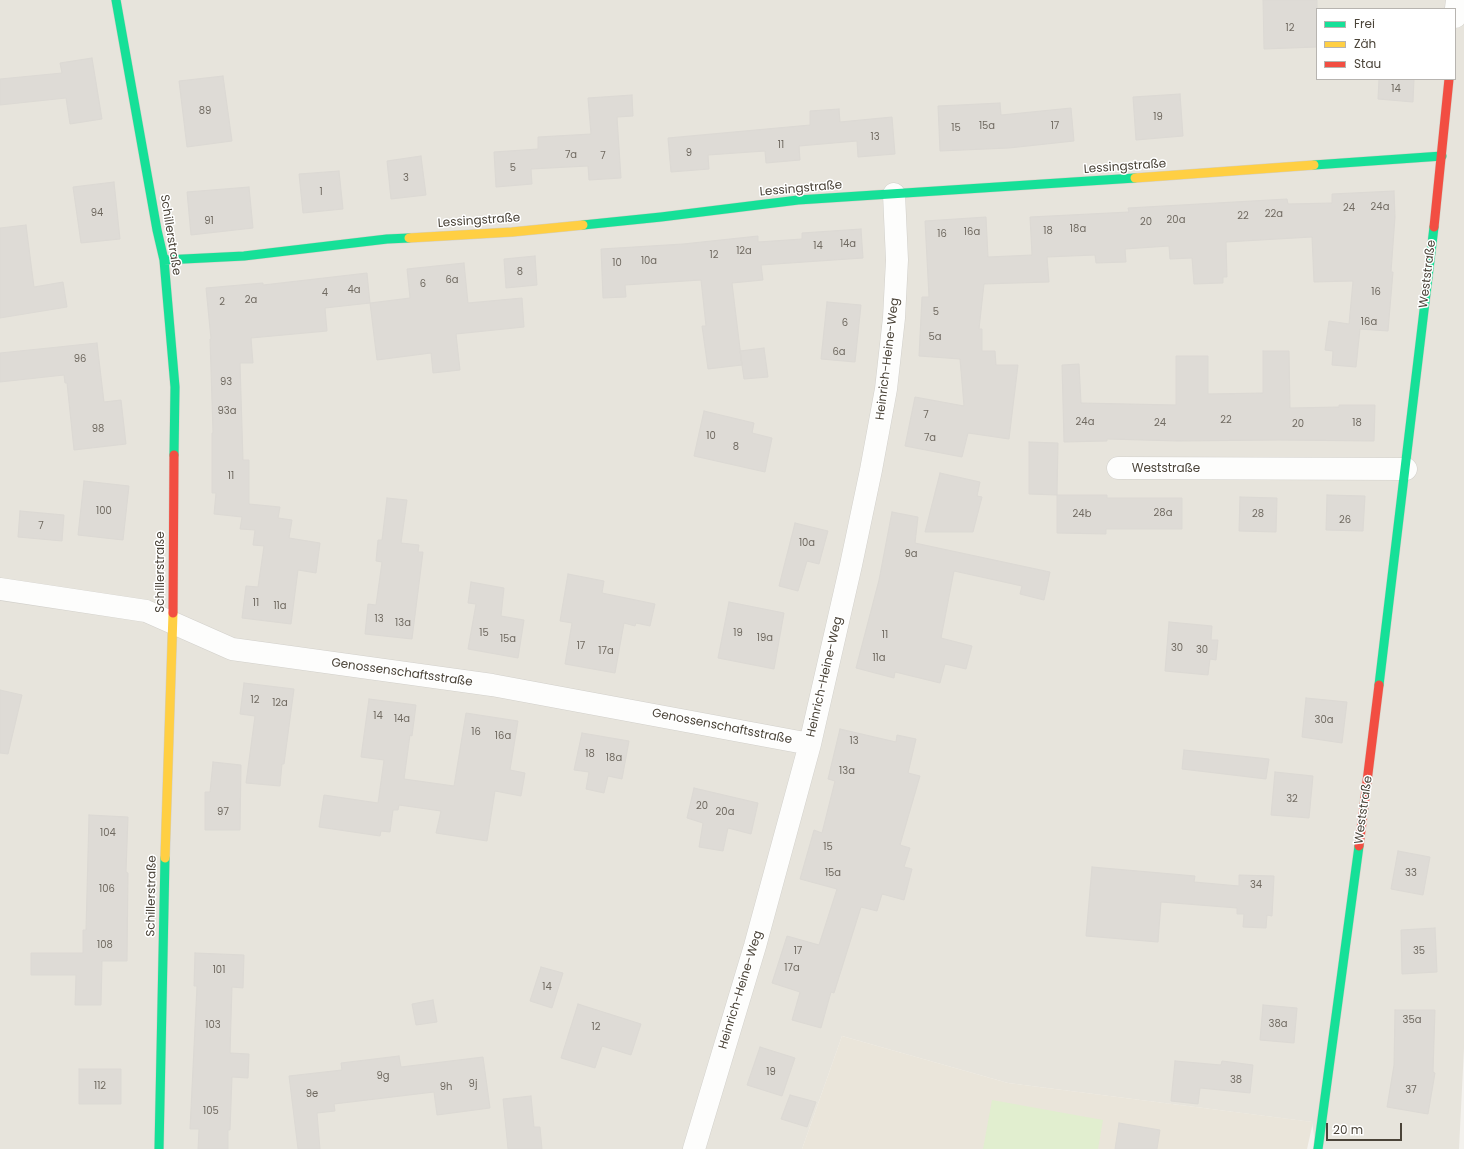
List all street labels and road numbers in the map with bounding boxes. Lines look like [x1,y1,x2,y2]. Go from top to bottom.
street label: Lessingstraße [1083,157,1167,177]
street label: Lessingstraße [759,178,843,200]
street label: Schillerstraße [157,194,183,276]
street label: Lessingstraße [437,211,521,231]
street label: Weststraße [1417,239,1439,309]
street label: Heinrich-Heine-Weg [873,297,903,421]
street label: Weststraße [1132,462,1200,476]
street label: Schillerstraße [154,531,168,613]
street label: Heinrich-Heine-Weg [804,615,846,739]
street label: Genossenschaftsstraße [330,656,474,690]
street label: Genossenschaftsstraße [651,706,793,748]
street label: Weststraße [1352,775,1376,845]
street label: Schillerstraße [144,855,160,937]
street label: Heinrich-Heine-Weg [716,929,766,1051]

